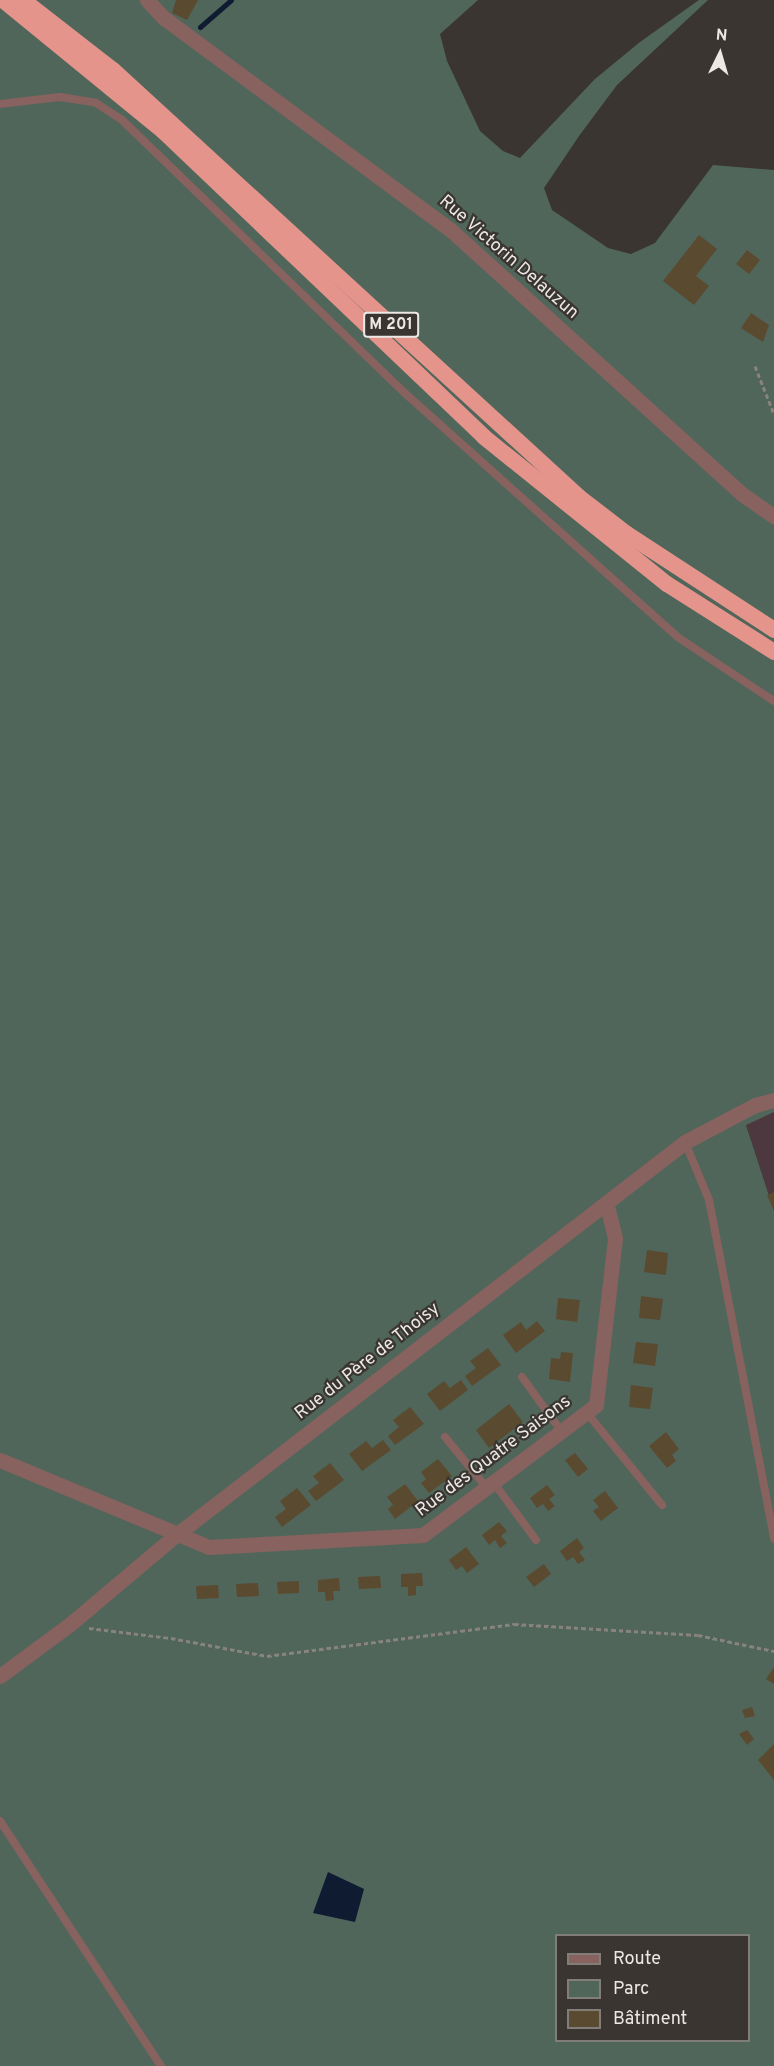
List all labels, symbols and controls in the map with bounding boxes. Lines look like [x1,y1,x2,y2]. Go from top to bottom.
north arrow [690,24,750,84]
text: N [715,26,728,47]
street label: Rue Victorin Delauzun [433,191,583,325]
road number: M 201 [362,312,420,338]
street label: Rue du Père de Thoisy [291,1299,445,1425]
street label: Rue des Quatre Saisons [412,1392,576,1522]
legend [555,1934,750,2042]
text: Route [613,1948,661,1971]
text: Parc [613,1978,649,2001]
text: Bâtiment [613,2008,687,2031]

